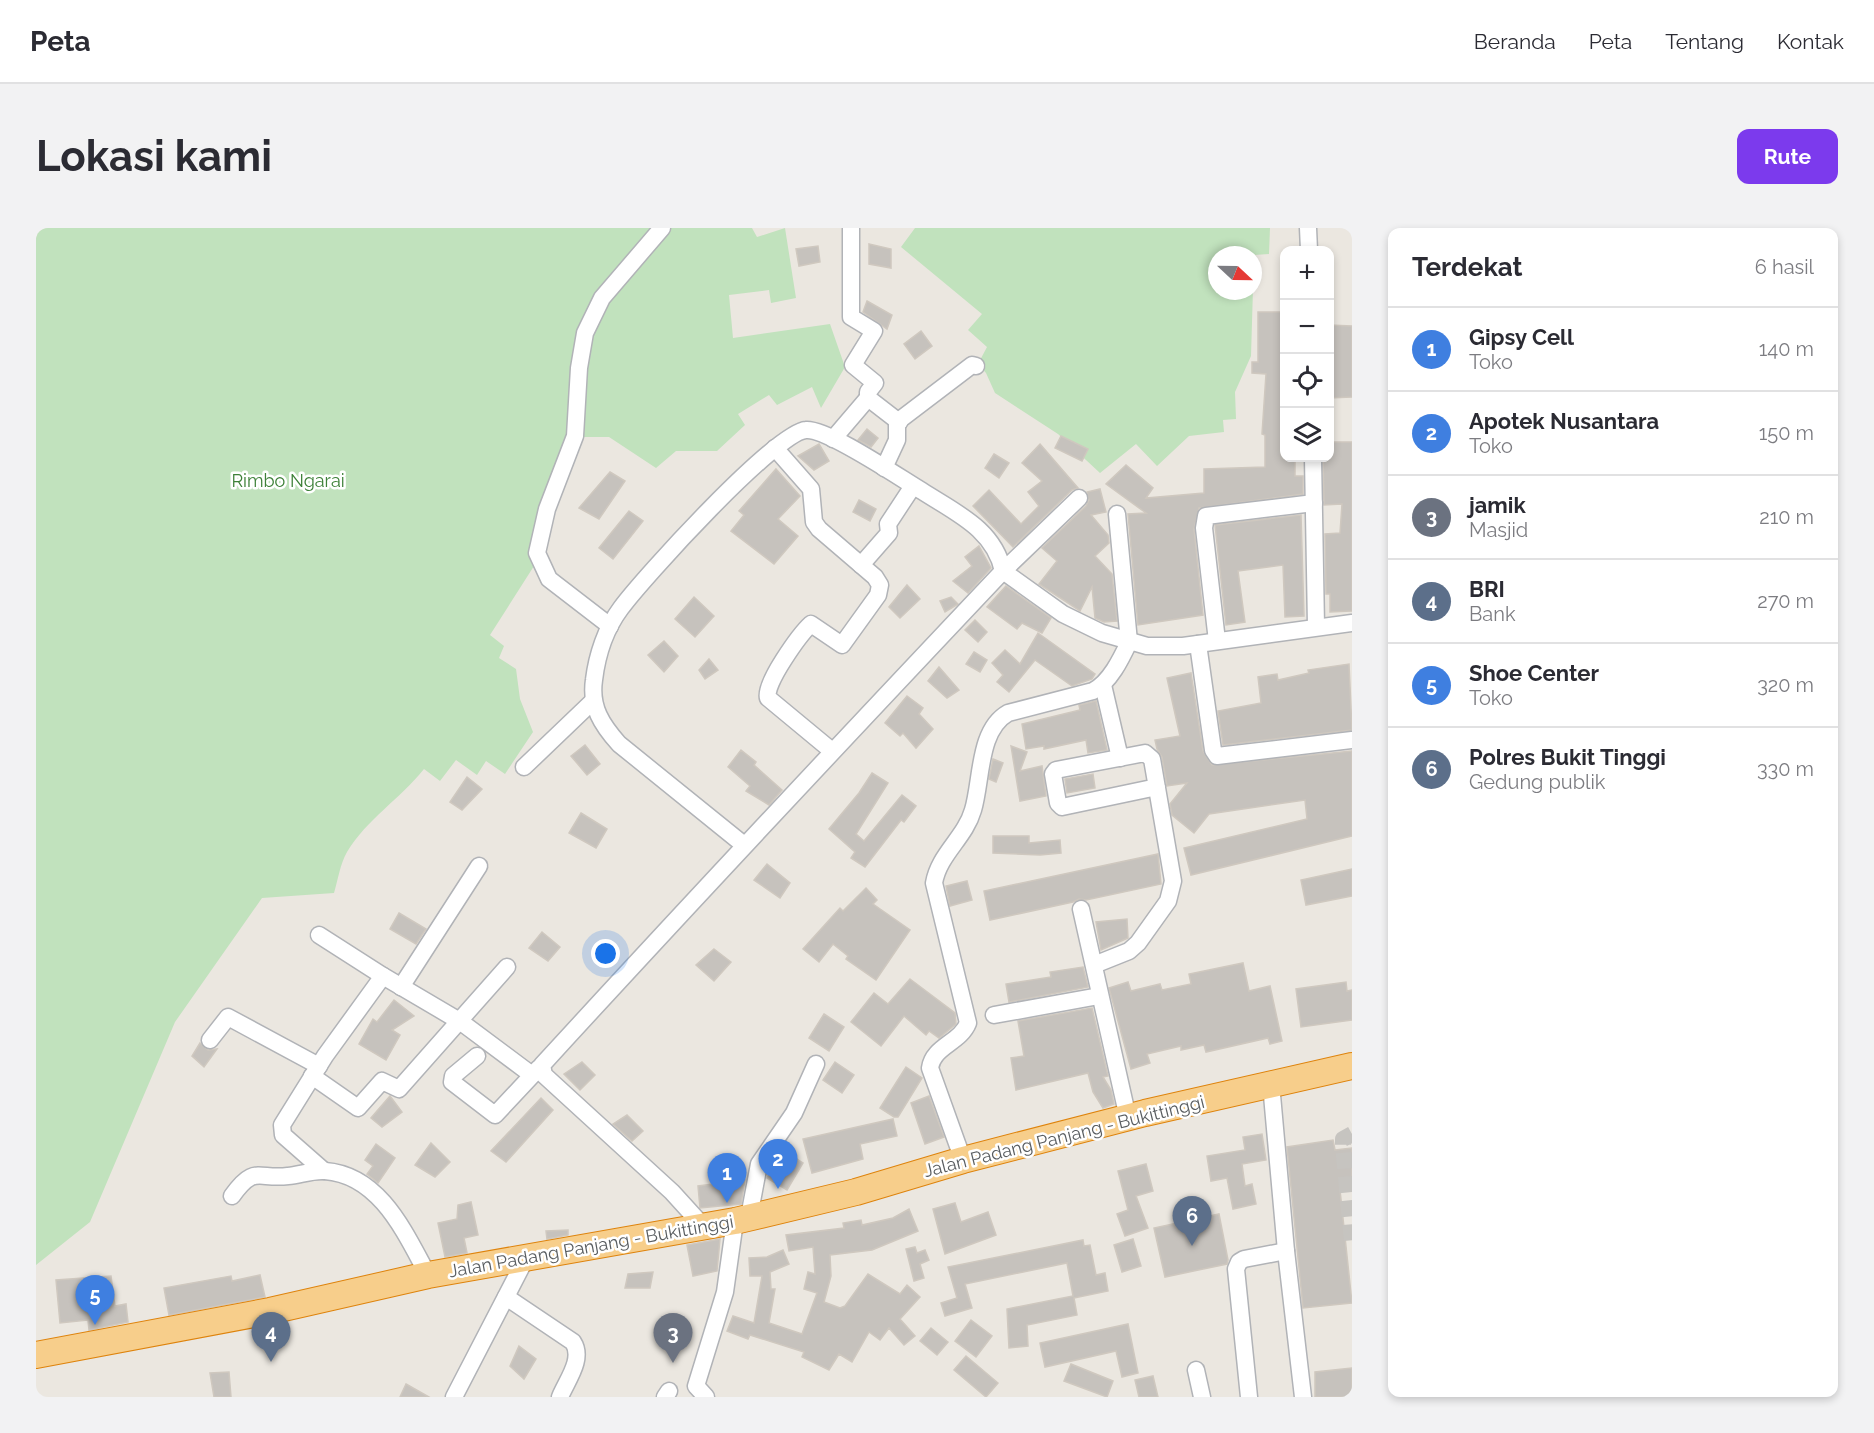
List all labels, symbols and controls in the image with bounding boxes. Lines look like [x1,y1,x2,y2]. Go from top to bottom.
text: Peta [30,25,91,58]
text: Beranda [1474,29,1556,54]
text: Peta [1589,29,1632,54]
text: Tentang [1665,29,1744,54]
text: Kontak [1777,29,1844,54]
button: Rute [1737,129,1838,184]
text: Lokasi kami [36,132,272,181]
north arrow [1208,246,1262,300]
map controls [1280,246,1334,462]
button: + [1280,246,1334,300]
text: Terdekat [1412,252,1523,282]
text: 6 hasil [1755,255,1814,279]
button: − [1280,300,1334,354]
text: Gipsy Cell [1469,324,1574,350]
text: 1 [1427,337,1436,361]
text: 140 m [1759,337,1814,361]
text: Toko [1469,350,1513,374]
button: locate [1280,354,1334,408]
button: layers [1280,408,1334,462]
text: Apotek Nusantara [1469,408,1659,434]
text: 2 [1426,421,1437,445]
text: 150 m [1759,421,1814,445]
text: Toko [1469,434,1513,458]
park label: Rimbo Ngarai [231,470,345,491]
text: jamik [1469,492,1526,518]
text: 3 [1426,505,1437,529]
text: 210 m [1759,505,1814,529]
text: Masjid [1469,518,1528,542]
text: BRI [1469,576,1505,602]
text: 4 [1426,589,1437,613]
text: 270 m [1757,589,1814,613]
text: Bank [1469,602,1515,626]
text: Shoe Center [1469,660,1599,686]
text: 5 [1426,673,1437,697]
text: 320 m [1757,673,1814,697]
text: Toko [1469,686,1513,710]
text: Polres Bukit Tinggi [1469,744,1666,770]
text: 6 [1425,757,1438,781]
text: 330 m [1757,757,1814,781]
text: Gedung publik [1469,770,1605,794]
your location [591,939,620,968]
street label: Jalan Padang Panjang - Bukittinggi [921,1091,1207,1181]
pin: 2 [758,1140,798,1189]
pin: 1 [708,1154,746,1203]
pin: 6 [1172,1196,1212,1246]
street label: Jalan Padang Panjang - Bukittinggi [447,1211,735,1281]
pin: 5 [76,1276,114,1325]
pin: 4 [252,1312,290,1362]
pin: 3 [654,1314,692,1363]

